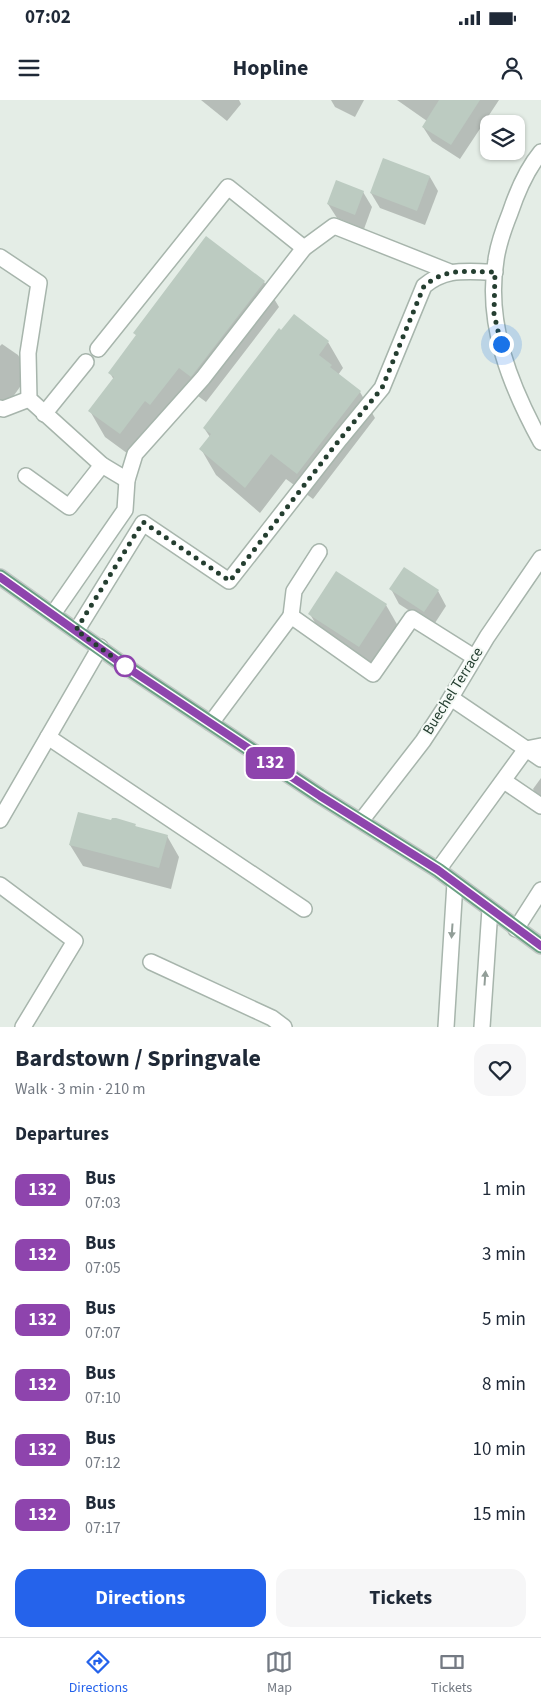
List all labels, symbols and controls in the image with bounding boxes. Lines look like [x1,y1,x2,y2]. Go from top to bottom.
text: 07:02 [25,4,71,31]
text: Hopline [233,52,309,84]
icon: menu [15,54,43,82]
icon: person [498,54,526,82]
map controls [480,115,525,160]
button: layers [480,115,525,160]
your location [489,332,514,357]
street label: Buechel Terrace [418,643,488,739]
unlabelled marker [114,655,136,677]
line badge: 132 [241,747,299,779]
text: 132 [256,750,284,775]
one-way arrow [447,924,455,940]
one-way arrow [481,970,489,986]
text: Bardstown / Springvale [15,1041,261,1076]
button: heart [474,1044,526,1096]
text: Walk · 3 min · 210 m [15,1078,146,1100]
text: Departures [15,1121,109,1148]
text: Bus [85,1165,116,1192]
text: 1 min [482,1176,526,1203]
text: 132 [28,1177,57,1202]
text: 07:03 [85,1192,121,1214]
text: Bus [85,1230,116,1257]
text: 3 min [482,1241,526,1268]
text: 132 [28,1242,57,1267]
text: 07:05 [85,1257,121,1279]
text: Bus [85,1295,116,1322]
text: 5 min [482,1306,526,1333]
text: 132 [28,1307,57,1332]
text: 07:07 [85,1322,121,1344]
text: Bus [85,1360,116,1387]
text: 8 min [482,1371,526,1398]
text: 132 [28,1372,57,1397]
text: 07:10 [85,1387,121,1409]
text: Bus [85,1425,116,1452]
text: 10 min [472,1436,526,1463]
text: 132 [28,1437,57,1462]
text: 07:12 [85,1452,121,1474]
text: Bus [85,1490,116,1517]
text: 15 min [472,1501,526,1528]
text: 132 [28,1502,57,1527]
text: 07:17 [85,1517,121,1539]
button: Directions [15,1569,266,1627]
button: Tickets [276,1569,526,1627]
tab: Directions [69,1648,128,1698]
tab: Map [265,1648,293,1698]
tab: Tickets [431,1648,472,1698]

